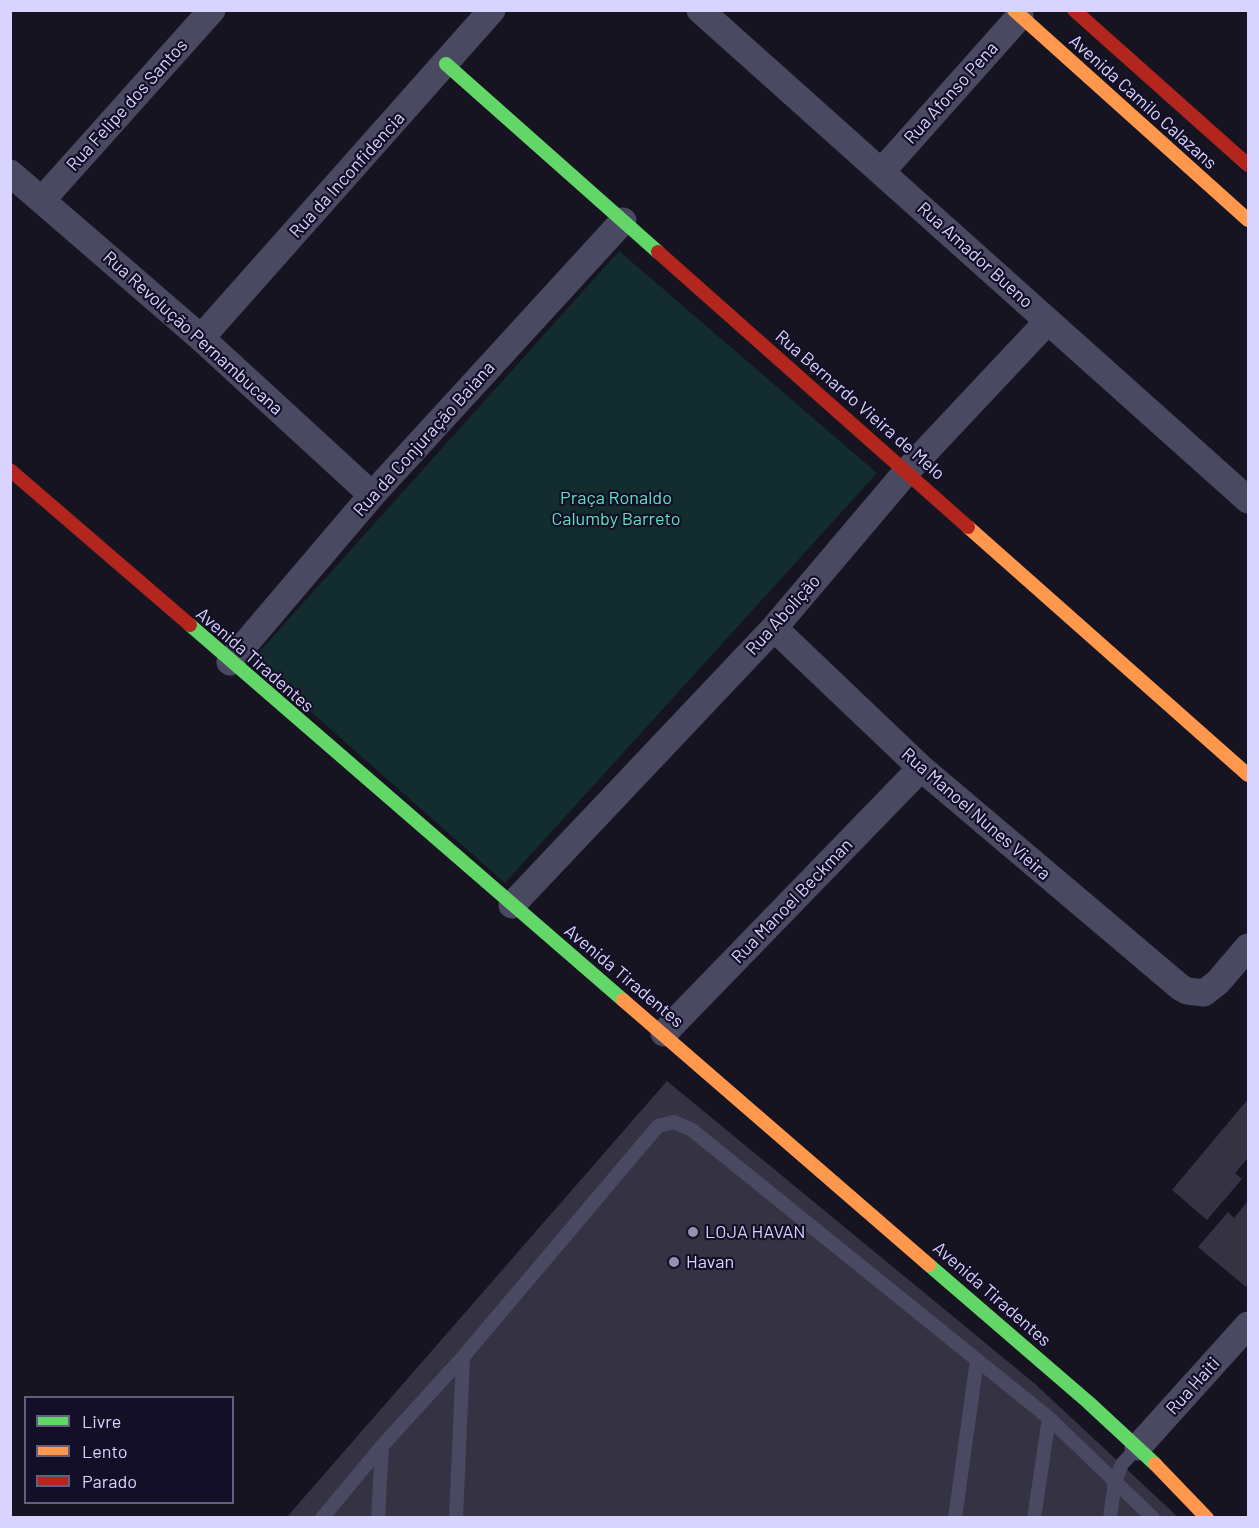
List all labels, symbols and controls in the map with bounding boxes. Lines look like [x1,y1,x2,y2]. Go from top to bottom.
street label: Avenida Camilo Calazans [1065,30,1221,174]
street label: Rua Felipe dos Santos [62,34,192,176]
street label: Rua Afonso Pena [899,37,1003,149]
street label: Rua da Inconfidencia [285,107,409,243]
street label: Rua Amador Bueno [913,197,1037,313]
street label: Rua Revolução Pernambucana [99,246,287,420]
street label: Rua Bernardo Vieira de Melo [771,325,949,485]
street label: Rua da Conjuração Baiana [349,357,499,521]
park label: Praça Ronaldo Calumby Barreto [551,487,681,530]
street label: Rua Abolição [741,570,825,660]
street label: Avenida Tiradentes [192,603,318,717]
street label: Rua Manoel Nunes Vieira [897,743,1055,885]
street label: Rua Manoel Beckman [727,834,857,968]
street label: Avenida Tiradentes [560,920,688,1032]
place label: LOJA HAVAN [705,1221,805,1243]
marker: LOJA HAVAN [686,1225,700,1239]
street label: Avenida Tiradentes [929,1237,1055,1351]
place label: Havan [686,1251,734,1273]
marker: Havan [667,1255,681,1269]
street label: Rua Haiti [1161,1353,1225,1419]
legend [24,1396,234,1504]
text: Livre [82,1410,121,1432]
text: Lento [82,1440,128,1462]
text: Parado [82,1470,137,1492]

